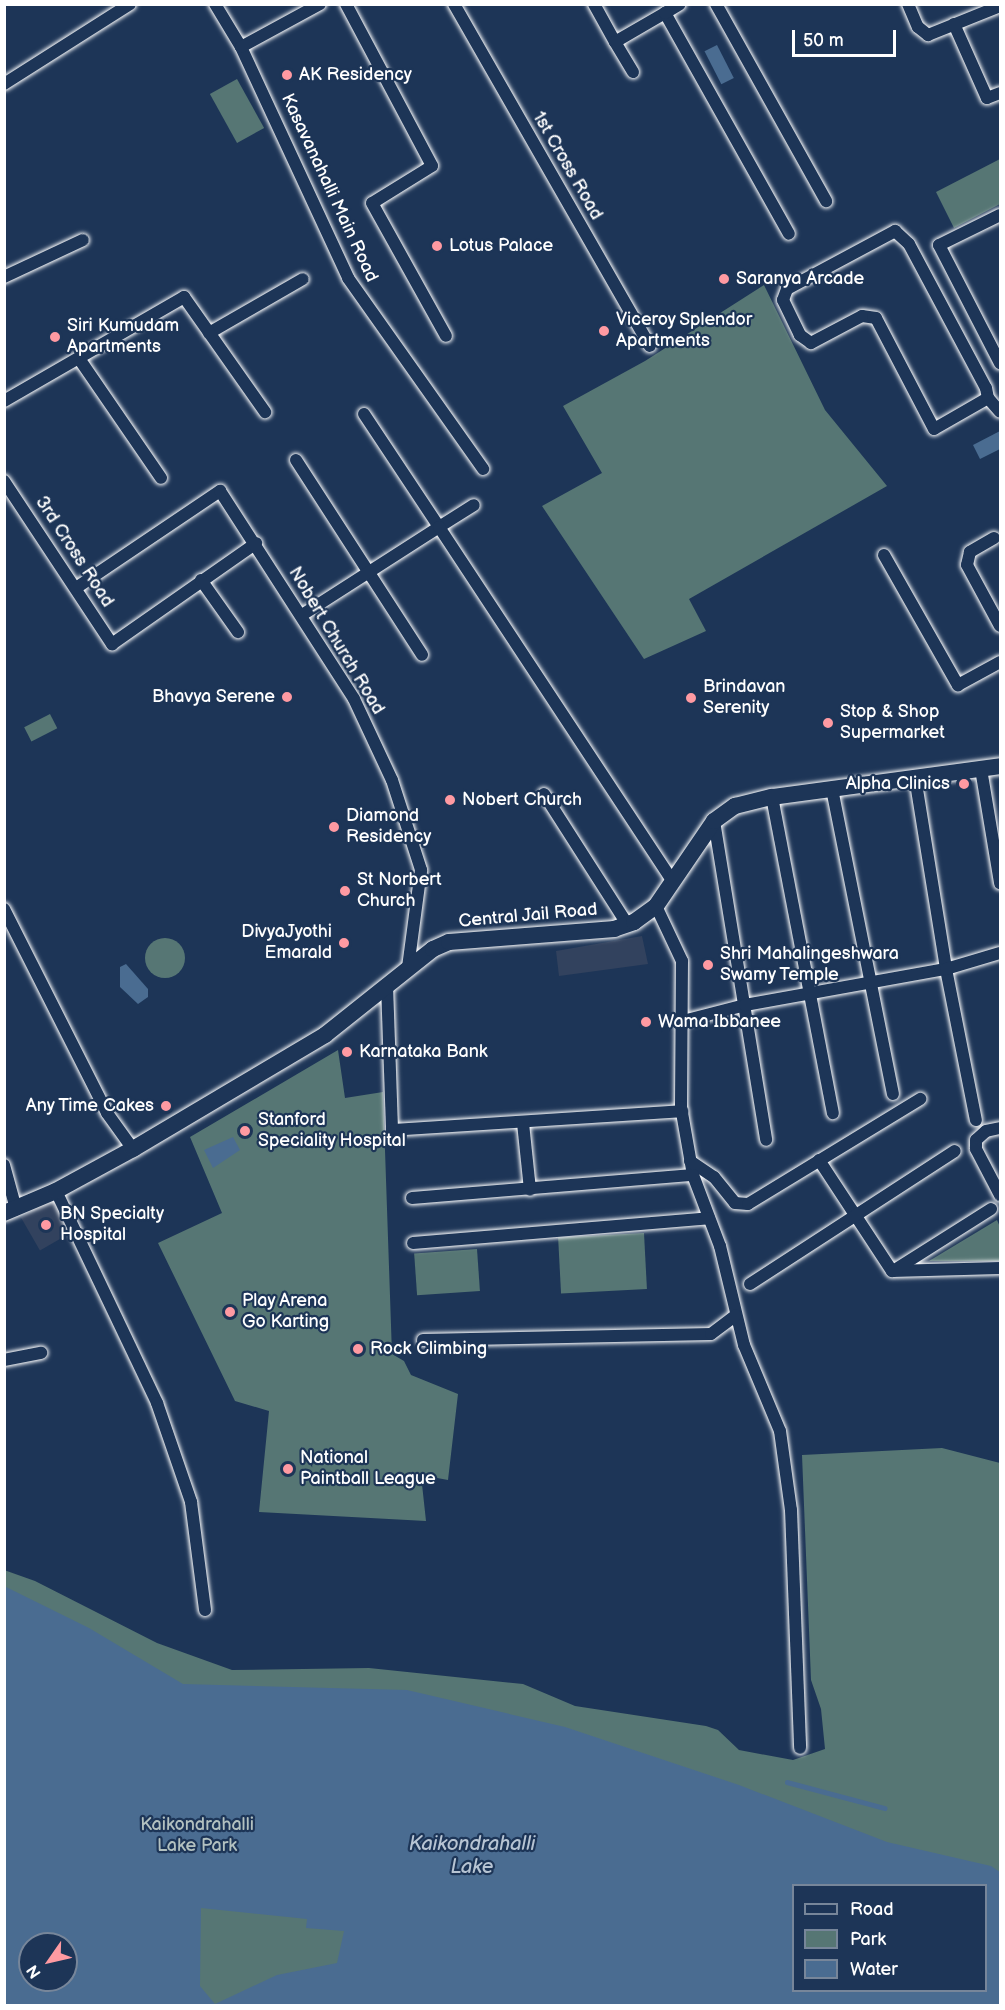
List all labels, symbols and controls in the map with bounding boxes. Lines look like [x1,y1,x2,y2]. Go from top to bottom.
scale bar [795,18,898,56]
text: 50 m [803,30,844,51]
place label: AK Residency [299,64,412,86]
marker: AK Residency [280,68,294,82]
street label: Kasavanahalli Main Road [276,90,382,286]
street label: 1st Cross Road [527,108,607,224]
place label: Lotus Palace [449,235,553,257]
marker: Lotus Palace [430,239,444,253]
place label: Saranya Arcade [736,268,864,290]
marker: Saranya Arcade [717,272,731,286]
place label: Viceroy Splendor Apartments [616,310,754,352]
place label: Siri Kumudam Apartments [67,316,179,358]
marker: Viceroy Splendor Apartments [597,324,611,338]
marker: Siri Kumudam Apartments [48,330,62,344]
street label: 3rd Cross Road [30,493,118,611]
street label: Nobert Church Road [283,563,389,719]
place label: Brindavan Serenity [703,677,785,720]
place label: Bhavya Serene [152,686,275,708]
marker: Bhavya Serene [280,690,294,704]
marker: Brindavan Serenity [684,691,698,705]
place label: Stop & Shop Supermarket [840,702,945,744]
marker: Stop & Shop Supermarket [821,716,835,730]
place label: Alpha Clinics [846,773,950,795]
marker: Alpha Clinics [955,775,973,793]
place label: Nobert Church [462,789,582,811]
marker: Nobert Church [443,793,457,807]
place label: Diamond Residency [346,806,431,848]
marker: Diamond Residency [327,820,341,834]
place label: St Norbert Church [357,870,442,912]
marker: St Norbert Church [338,884,352,898]
street label: Central Jail Road [457,899,599,933]
place label: DivyaJyothi Emarald [241,922,332,964]
marker: DivyaJyothi Emarald [337,936,351,950]
place label: Shri Mahalingeshwara Swamy Temple [720,944,899,986]
marker: Shri Mahalingeshwara Swamy Temple [701,958,715,972]
place label: Wama Ibbanee [658,1011,781,1033]
marker: Wama Ibbanee [639,1015,653,1029]
place label: Karnataka Bank [359,1041,488,1063]
marker: Karnataka Bank [340,1045,354,1059]
place label: Any Time Cakes [24,1095,154,1117]
marker: Any Time Cakes [159,1099,173,1113]
place label: Stanford Speciality Hospital [258,1110,407,1152]
marker: Stanford Speciality Hospital [236,1122,254,1140]
place label: BN Specialty Hospital [60,1204,164,1246]
marker: BN Specialty Hospital [37,1216,55,1234]
place label: Play Arena Go Karting [242,1291,329,1334]
marker: Play Arena Go Karting [223,1305,237,1319]
place label: Rock Climbing [370,1338,487,1360]
marker: Rock Climbing [351,1342,365,1356]
place label: National Paintball League [300,1448,436,1490]
marker: National Paintball League [281,1462,295,1476]
park label: Kaikondrahalli Lake Park [140,1815,254,1858]
water label: Kaikondrahalli Lake [409,1833,535,1880]
legend [792,1884,987,1992]
text: Road [850,1899,894,1920]
text: Park [850,1929,886,1950]
north arrow [18,1932,78,1992]
text: Water [850,1959,898,1980]
text: N [23,1961,46,1982]

